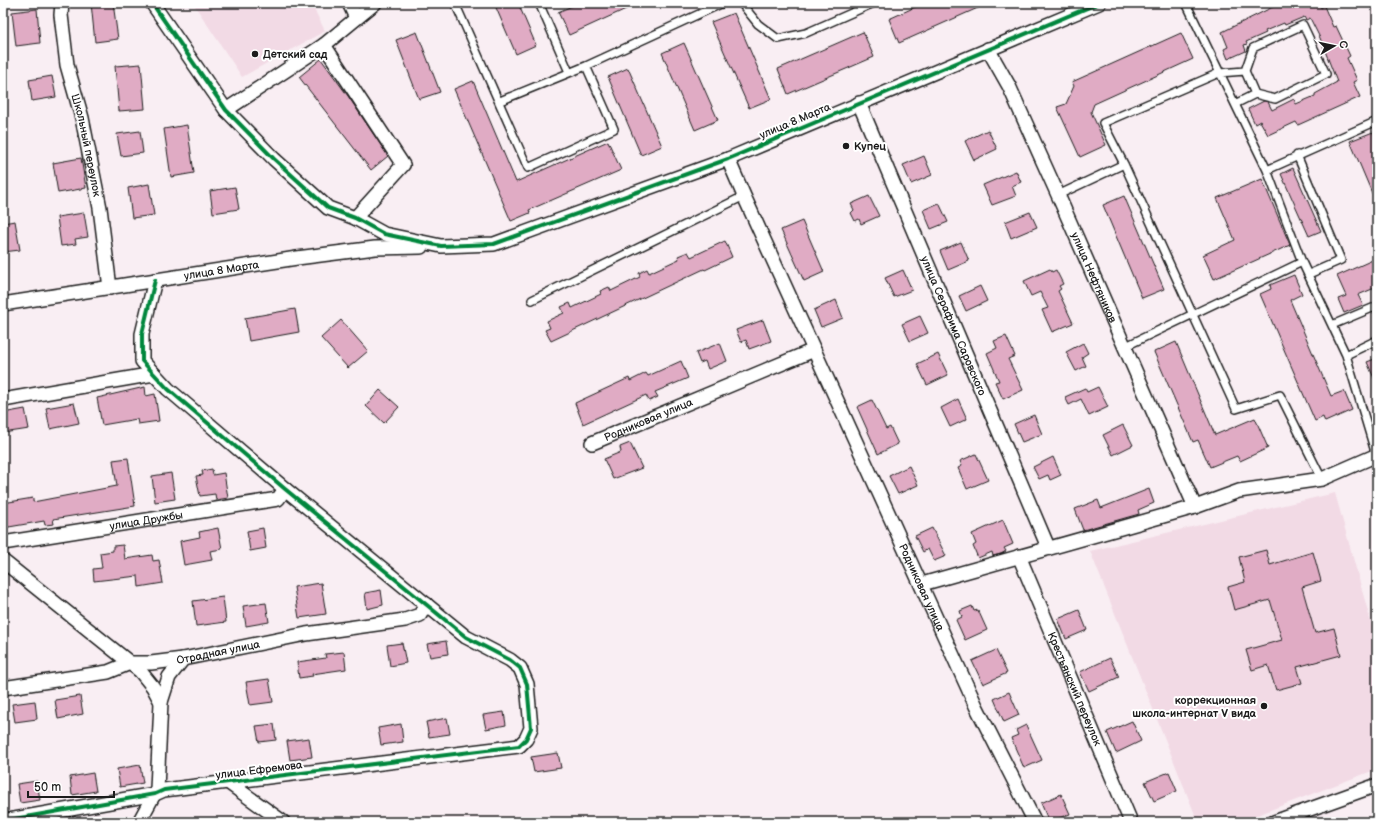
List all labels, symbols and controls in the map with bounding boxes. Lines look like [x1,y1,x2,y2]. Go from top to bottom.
north arrow [1314,26,1354,66]
text: С [1336,40,1350,50]
place label: Детский сад [263,48,328,61]
marker: Детский сад [250,49,260,59]
street label: Школьный переулок [69,92,104,198]
street label: улица 8 Марта [758,100,833,142]
place label: Купец [854,140,886,153]
marker: Купец [841,141,851,151]
street label: улица Нефтяников [1069,230,1120,325]
street label: улица Серафима Саровского [918,254,989,398]
street label: улица 8 Марта [183,257,260,282]
street label: Родниковая улица [602,395,695,444]
street label: улица Дружбы [109,508,184,532]
street label: Родниковая улица [896,541,948,633]
street label: Крестьянский переулок [1045,630,1105,748]
street label: Отрадная улица [176,637,261,666]
place label: коррекционная школа-интернат V вида [1132,694,1257,720]
marker: коррекционная школа-интернат V вида [1259,701,1269,711]
street label: улица Ефремова [215,758,304,782]
scale bar [28,773,114,799]
text: 50 m [34,780,61,795]

